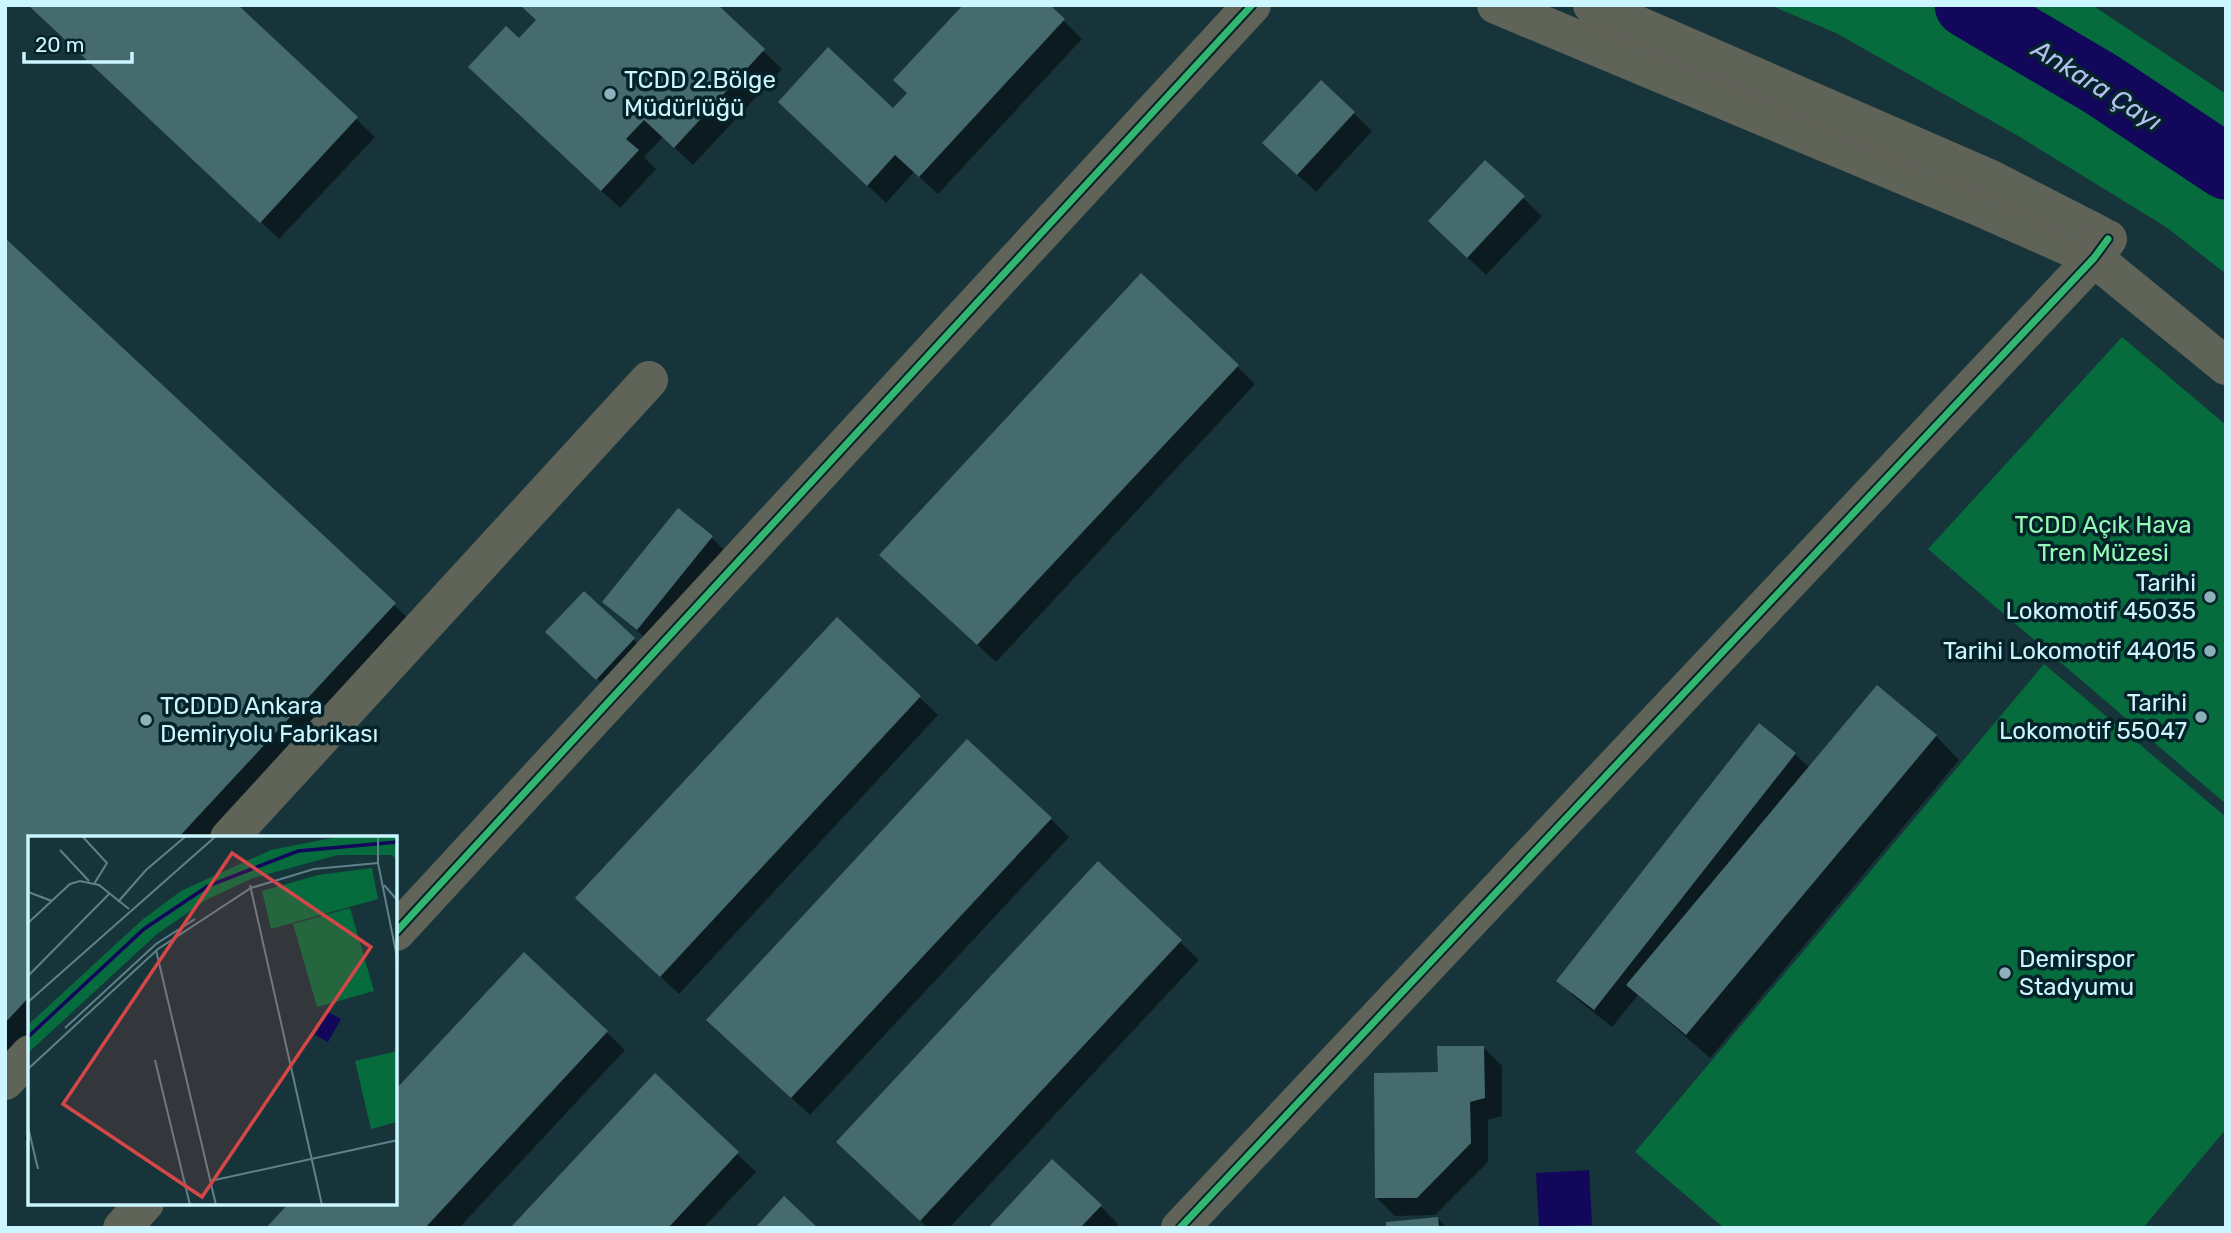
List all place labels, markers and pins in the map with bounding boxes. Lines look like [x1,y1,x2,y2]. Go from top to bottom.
place label: TCDD 2.Bölge Müdürlüğü [624,66,776,122]
marker: TCDD 2.Bölge Müdürlüğü [602,86,618,102]
place label: Tarihi Lokomotif 45035 [2006,569,2196,625]
marker: Tarihi Lokomotif 45035 [2202,589,2218,605]
place label: Tarihi Lokomotif 44015 [1943,637,2196,665]
marker: Tarihi Lokomotif 44015 [2202,643,2218,659]
place label: Tarihi Lokomotif 55047 [1999,689,2187,745]
place label: TCDDD Ankara Demiryolu Fabrikası [160,692,378,748]
marker: Tarihi Lokomotif 55047 [2193,709,2209,725]
marker: TCDDD Ankara Demiryolu Fabrikası [138,712,154,728]
place label: Demirspor Stadyumu [2019,945,2135,1001]
marker: Demirspor Stadyumu [1997,965,2013,981]

